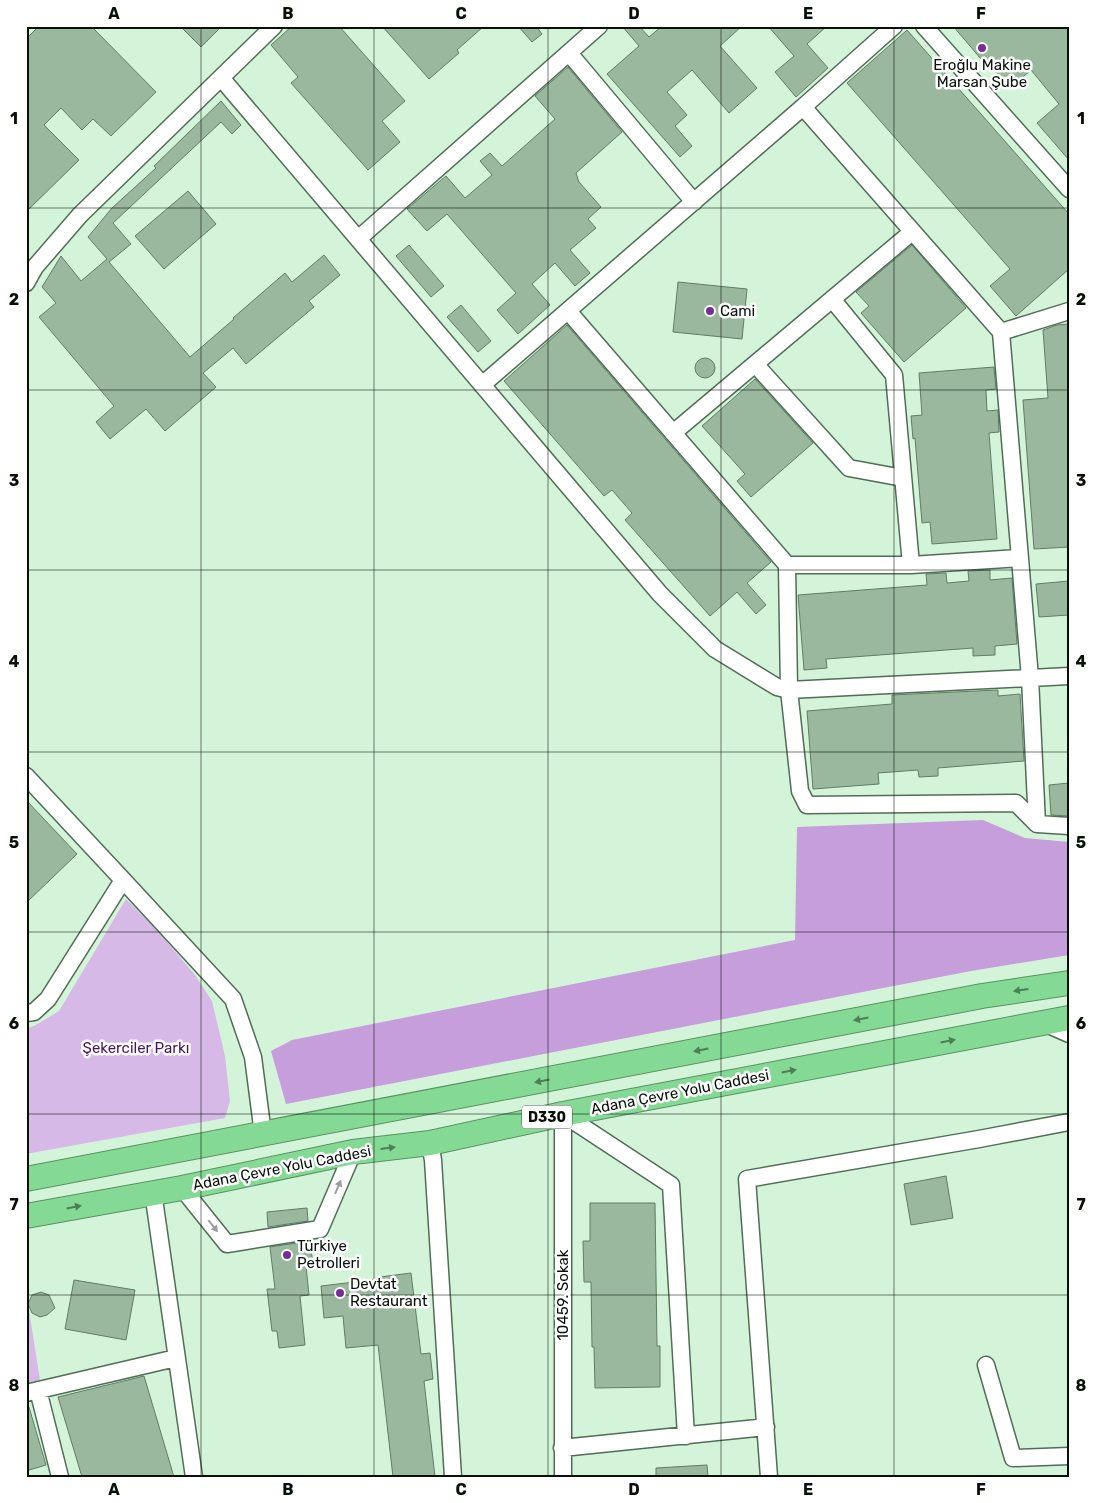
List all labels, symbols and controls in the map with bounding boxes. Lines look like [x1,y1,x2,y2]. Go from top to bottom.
text: A [108,4,120,23]
text: B [282,4,294,23]
text: C [455,4,467,23]
text: D [628,4,640,23]
text: E [803,4,813,23]
text: F [976,4,986,23]
marker: Eroğlu Makine Marsan Şube [976,42,988,54]
place label: Eroğlu Makine Marsan Şube [933,56,1031,91]
text: 1 [10,109,18,128]
text: 1 [1077,109,1085,128]
text: 2 [9,290,19,309]
text: 2 [1076,290,1086,309]
place label: Cami [720,302,755,320]
marker: Cami [704,305,716,317]
text: 3 [9,471,19,490]
text: 3 [1076,471,1086,490]
text: 4 [9,652,20,671]
text: 4 [1076,652,1087,671]
text: 5 [9,833,19,852]
text: 5 [1076,833,1086,852]
one-way arrow [1012,986,1028,994]
text: 6 [9,1014,19,1033]
text: 6 [1076,1014,1086,1033]
one-way arrow [853,1015,868,1023]
one-way arrow [941,1037,957,1045]
park label: Şekerciler Parkı [83,1039,189,1057]
one-way arrow [693,1046,709,1054]
street label: Adana Çevre Yolu Caddesi [589,1066,771,1118]
one-way arrow [781,1067,797,1075]
one-way arrow [533,1077,549,1085]
road number: D330 [522,1106,572,1128]
street label: Adana Çevre Yolu Caddesi [191,1142,373,1194]
one-way arrow [381,1144,397,1152]
one-way arrow [334,1179,342,1194]
text: 7 [9,1195,19,1214]
text: 7 [1076,1195,1086,1214]
one-way arrow [67,1203,83,1211]
one-way arrow [207,1219,218,1232]
place label: Türkiye Petrolleri [297,1237,360,1272]
marker: Türkiye Petrolleri [281,1249,293,1261]
street label: 10459. Sokak [554,1249,572,1341]
place label: Devtat Restaurant [350,1275,428,1310]
marker: Devtat Restaurant [334,1287,346,1299]
text: 8 [9,1376,20,1395]
text: 8 [1076,1376,1087,1395]
text: A [108,1480,120,1499]
text: B [282,1480,294,1499]
text: C [455,1480,467,1499]
text: D [628,1480,640,1499]
text: E [803,1480,813,1499]
text: F [976,1480,986,1499]

